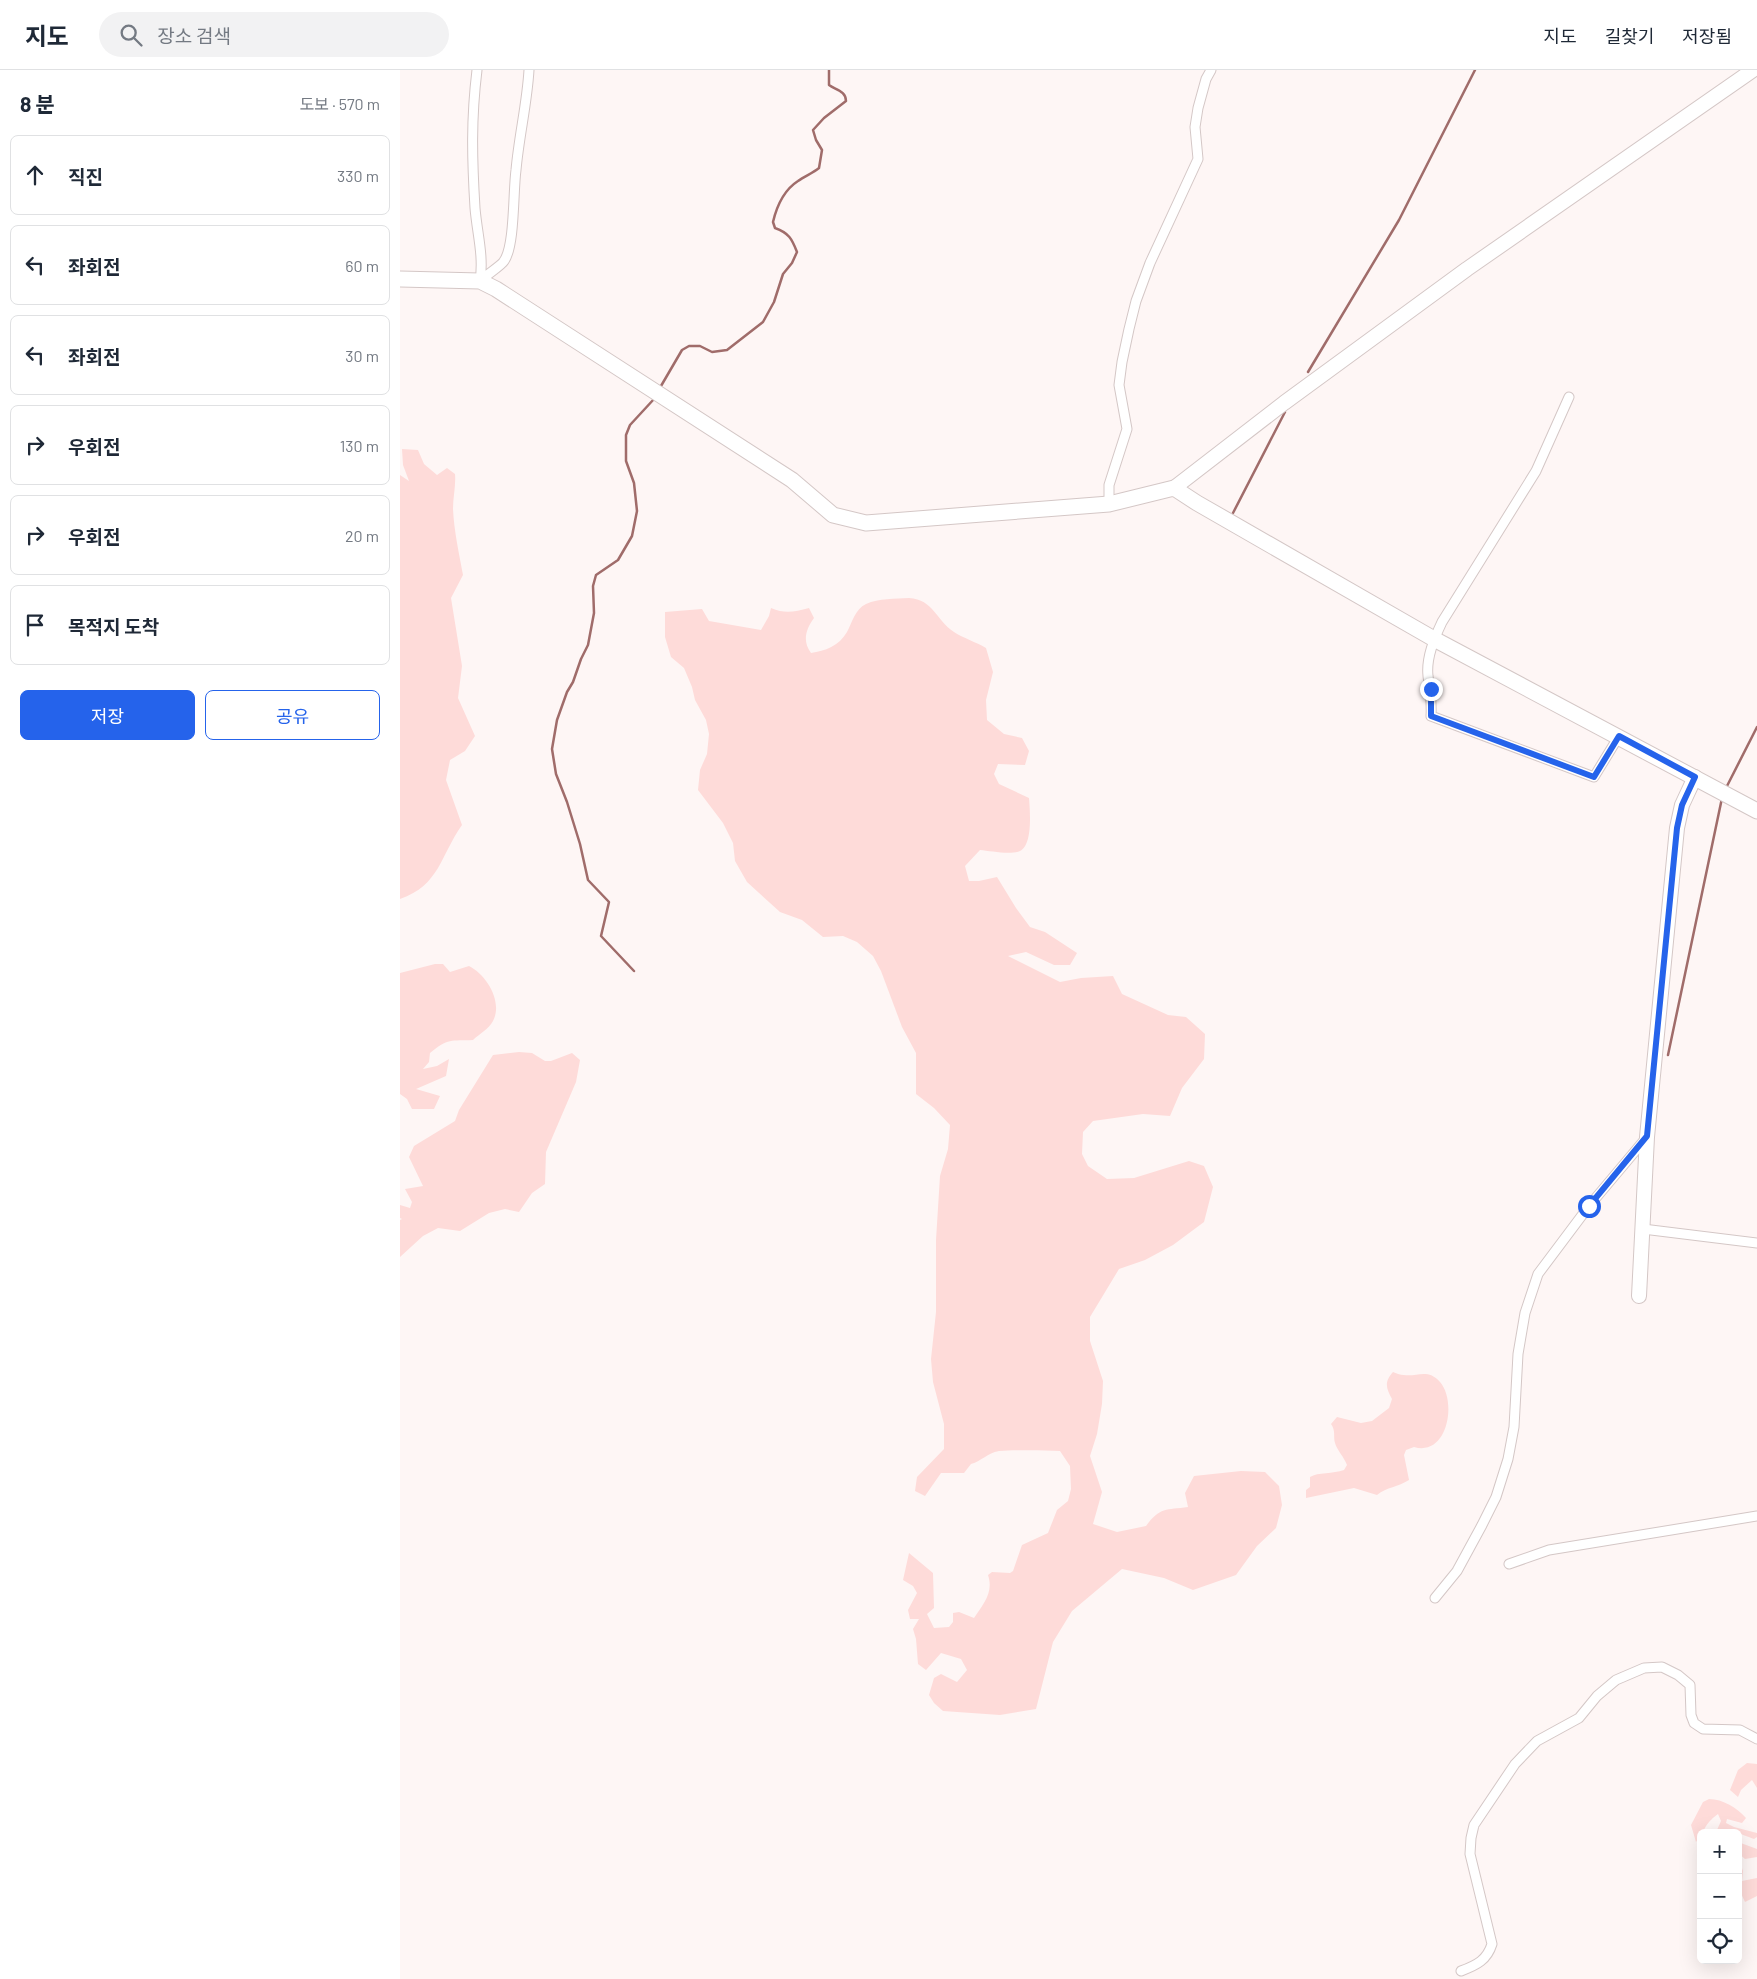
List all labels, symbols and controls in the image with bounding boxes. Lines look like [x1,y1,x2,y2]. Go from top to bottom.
search box [99,12,449,57]
text: 지도 [25,21,69,50]
icon: search [117,21,145,49]
text: 장소 검색 [157,24,231,47]
text: 지도 [1544,25,1577,47]
text: 길찾기 [1605,25,1654,47]
text: 저장됨 [1682,25,1732,47]
text: 8 분 [20,91,55,116]
text: 도보 · 570 m [300,94,380,113]
icon: ahead [21,161,49,189]
text: 직진 [68,165,103,188]
text: 330 m [337,166,379,185]
icon: left [21,251,49,279]
text: 좌회전 [68,255,120,278]
text: 60 m [345,256,379,275]
icon: left [21,341,49,369]
text: 좌회전 [68,345,120,368]
text: 30 m [345,346,379,365]
icon: right [21,431,49,459]
text: 우회전 [68,435,120,458]
text: 130 m [340,436,379,455]
icon: right [21,521,49,549]
text: 우회전 [68,525,120,548]
text: 20 m [345,526,379,545]
icon: arrive [21,611,49,639]
text: 목적지 도착 [68,615,159,638]
route end [1420,678,1443,701]
button: 저장 [20,690,195,740]
button: 공유 [205,690,380,740]
route start [1578,1195,1601,1218]
map controls [1697,1829,1742,1964]
button: + [1697,1829,1742,1874]
button: − [1697,1874,1742,1919]
button: locate [1697,1919,1742,1964]

